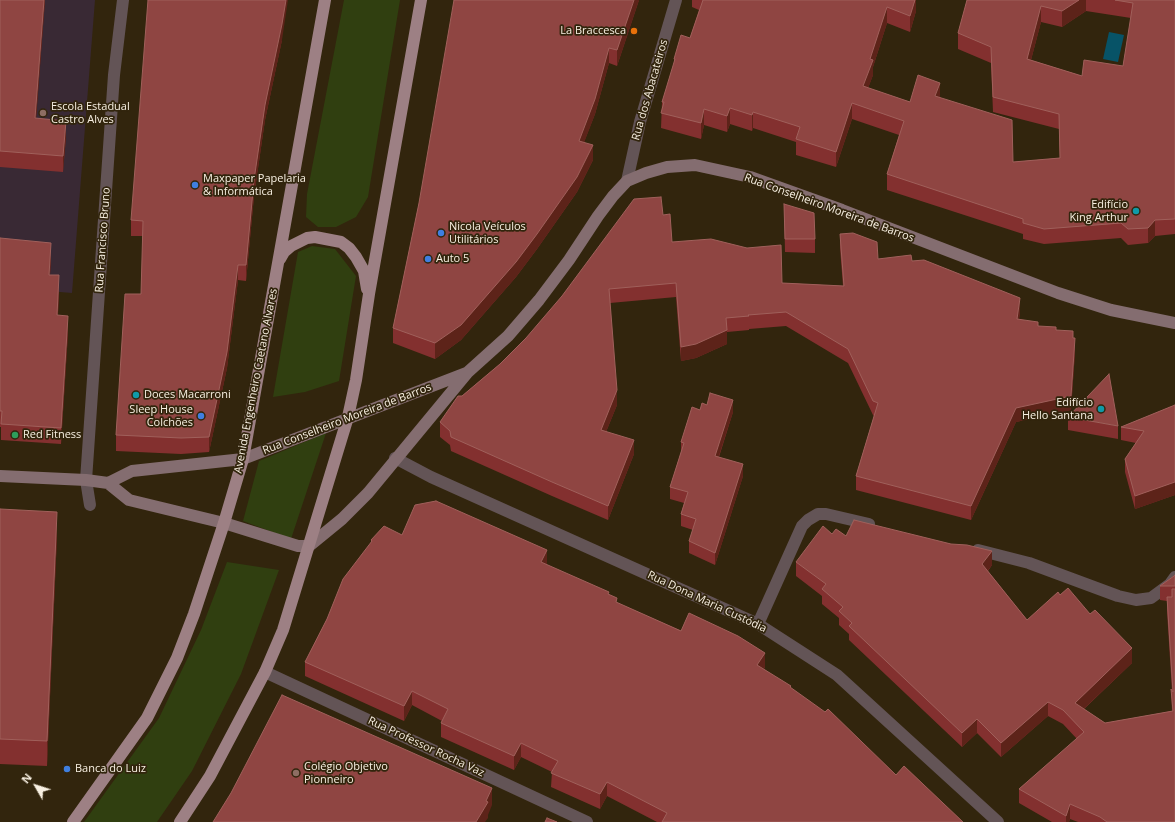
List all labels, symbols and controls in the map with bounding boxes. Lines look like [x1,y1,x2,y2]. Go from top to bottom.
place label: La Braccesca [560,24,626,38]
marker: La Braccesca [629,26,639,36]
street label: Rua dos Abacateiros [629,38,671,142]
place label: Escola Estadual Castro Alves [51,100,130,126]
marker: Escola Estadual Castro Alves [38,108,48,118]
street label: Rua Conselheiro Moreira de Barros [742,171,916,245]
place label: Maxpaper Papelaria & Informática [203,172,306,198]
marker: Maxpaper Papelaria & Informática [190,180,200,190]
street label: Rua Francisco Bruno [93,187,113,293]
place label: Edifício King Arthur [1070,198,1128,224]
marker: Edifício King Arthur [1131,206,1141,216]
place label: Nicola Veículos Utilitários [449,220,526,246]
marker: Nicola Veículos Utilitários [436,228,446,238]
place label: Auto 5 [436,252,469,266]
marker: Auto 5 [423,254,433,264]
street label: Avenida Engenheiro Caetano Alvares [232,287,280,475]
street label: Rua Conselheiro Moreira de Barros [261,381,433,457]
place label: Doces Macarroni [144,388,231,402]
marker: Doces Macarroni [131,390,141,400]
place label: Edifício Hello Santana [1022,396,1093,422]
place label: Sleep House Colchões [129,403,193,429]
marker: Edifício Hello Santana [1096,404,1106,414]
marker: Sleep House Colchões [196,411,206,421]
place label: Red Fitness [23,428,81,442]
marker: Red Fitness [10,430,20,440]
street label: Rua Dona Maria Custódia [645,569,769,635]
street label: Rua Professor Rocha Vaz [366,714,486,780]
place label: Colégio Objetivo Pionneiro [304,760,388,786]
place label: Banca do Luiz [75,762,146,776]
marker: Banca do Luiz [62,764,72,774]
north arrow [16,766,56,806]
marker: Colégio Objetivo Pionneiro [291,768,301,778]
text: N [18,770,35,786]

